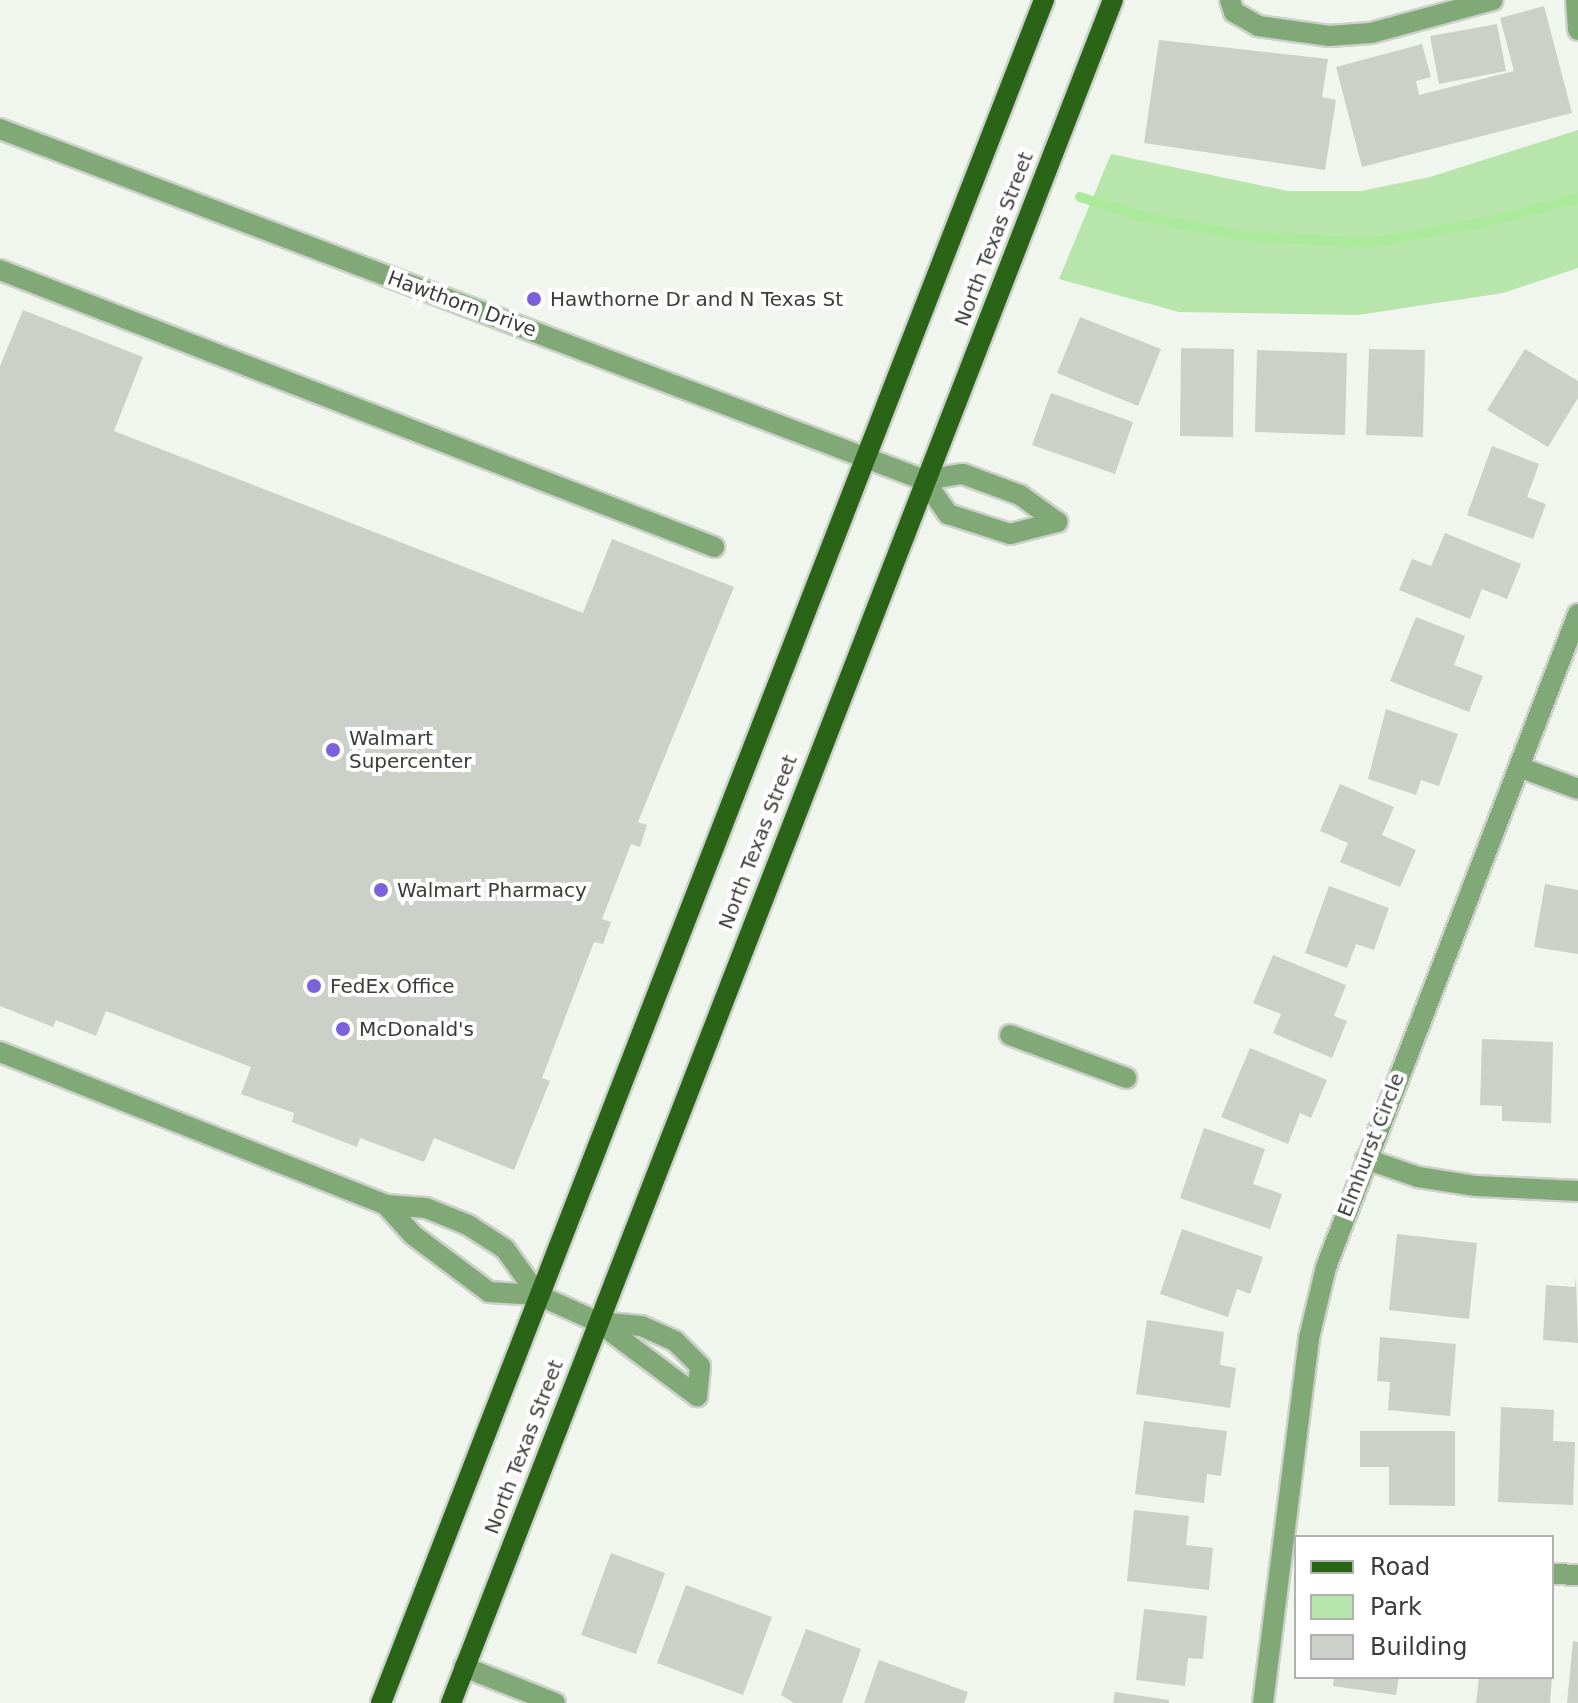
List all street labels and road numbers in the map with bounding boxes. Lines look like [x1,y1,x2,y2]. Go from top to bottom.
street label: North Texas Street [950,148,1038,330]
street label: Hawthorn Drive [384,266,540,342]
street label: North Texas Street [714,751,802,933]
street label: Elmhurst Circle [1333,1070,1409,1220]
street label: North Texas Street [480,1356,568,1538]

